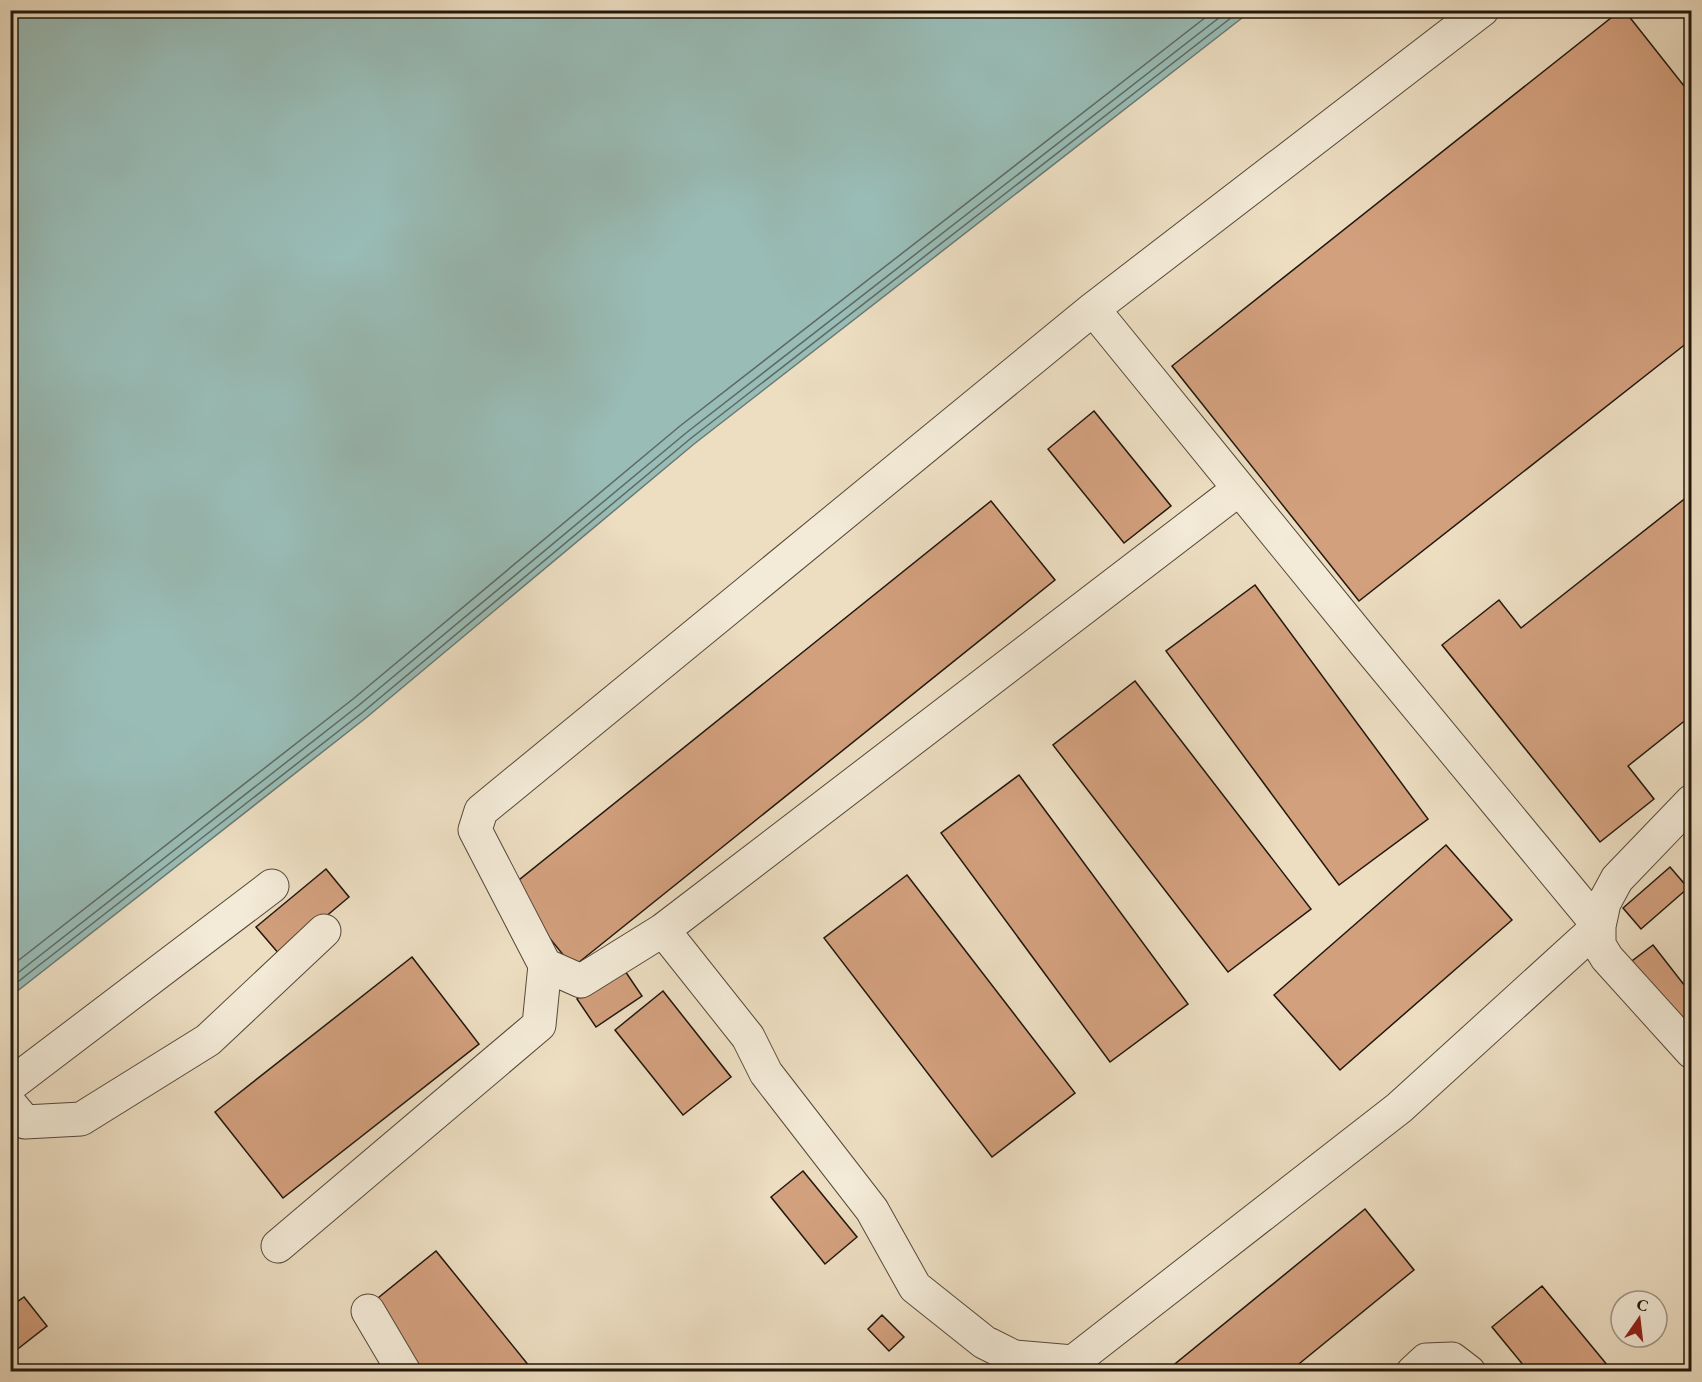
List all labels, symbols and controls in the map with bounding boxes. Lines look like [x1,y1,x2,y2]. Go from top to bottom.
north arrow [1609,1289,1669,1349]
text: С [1634,1293,1651,1316]

